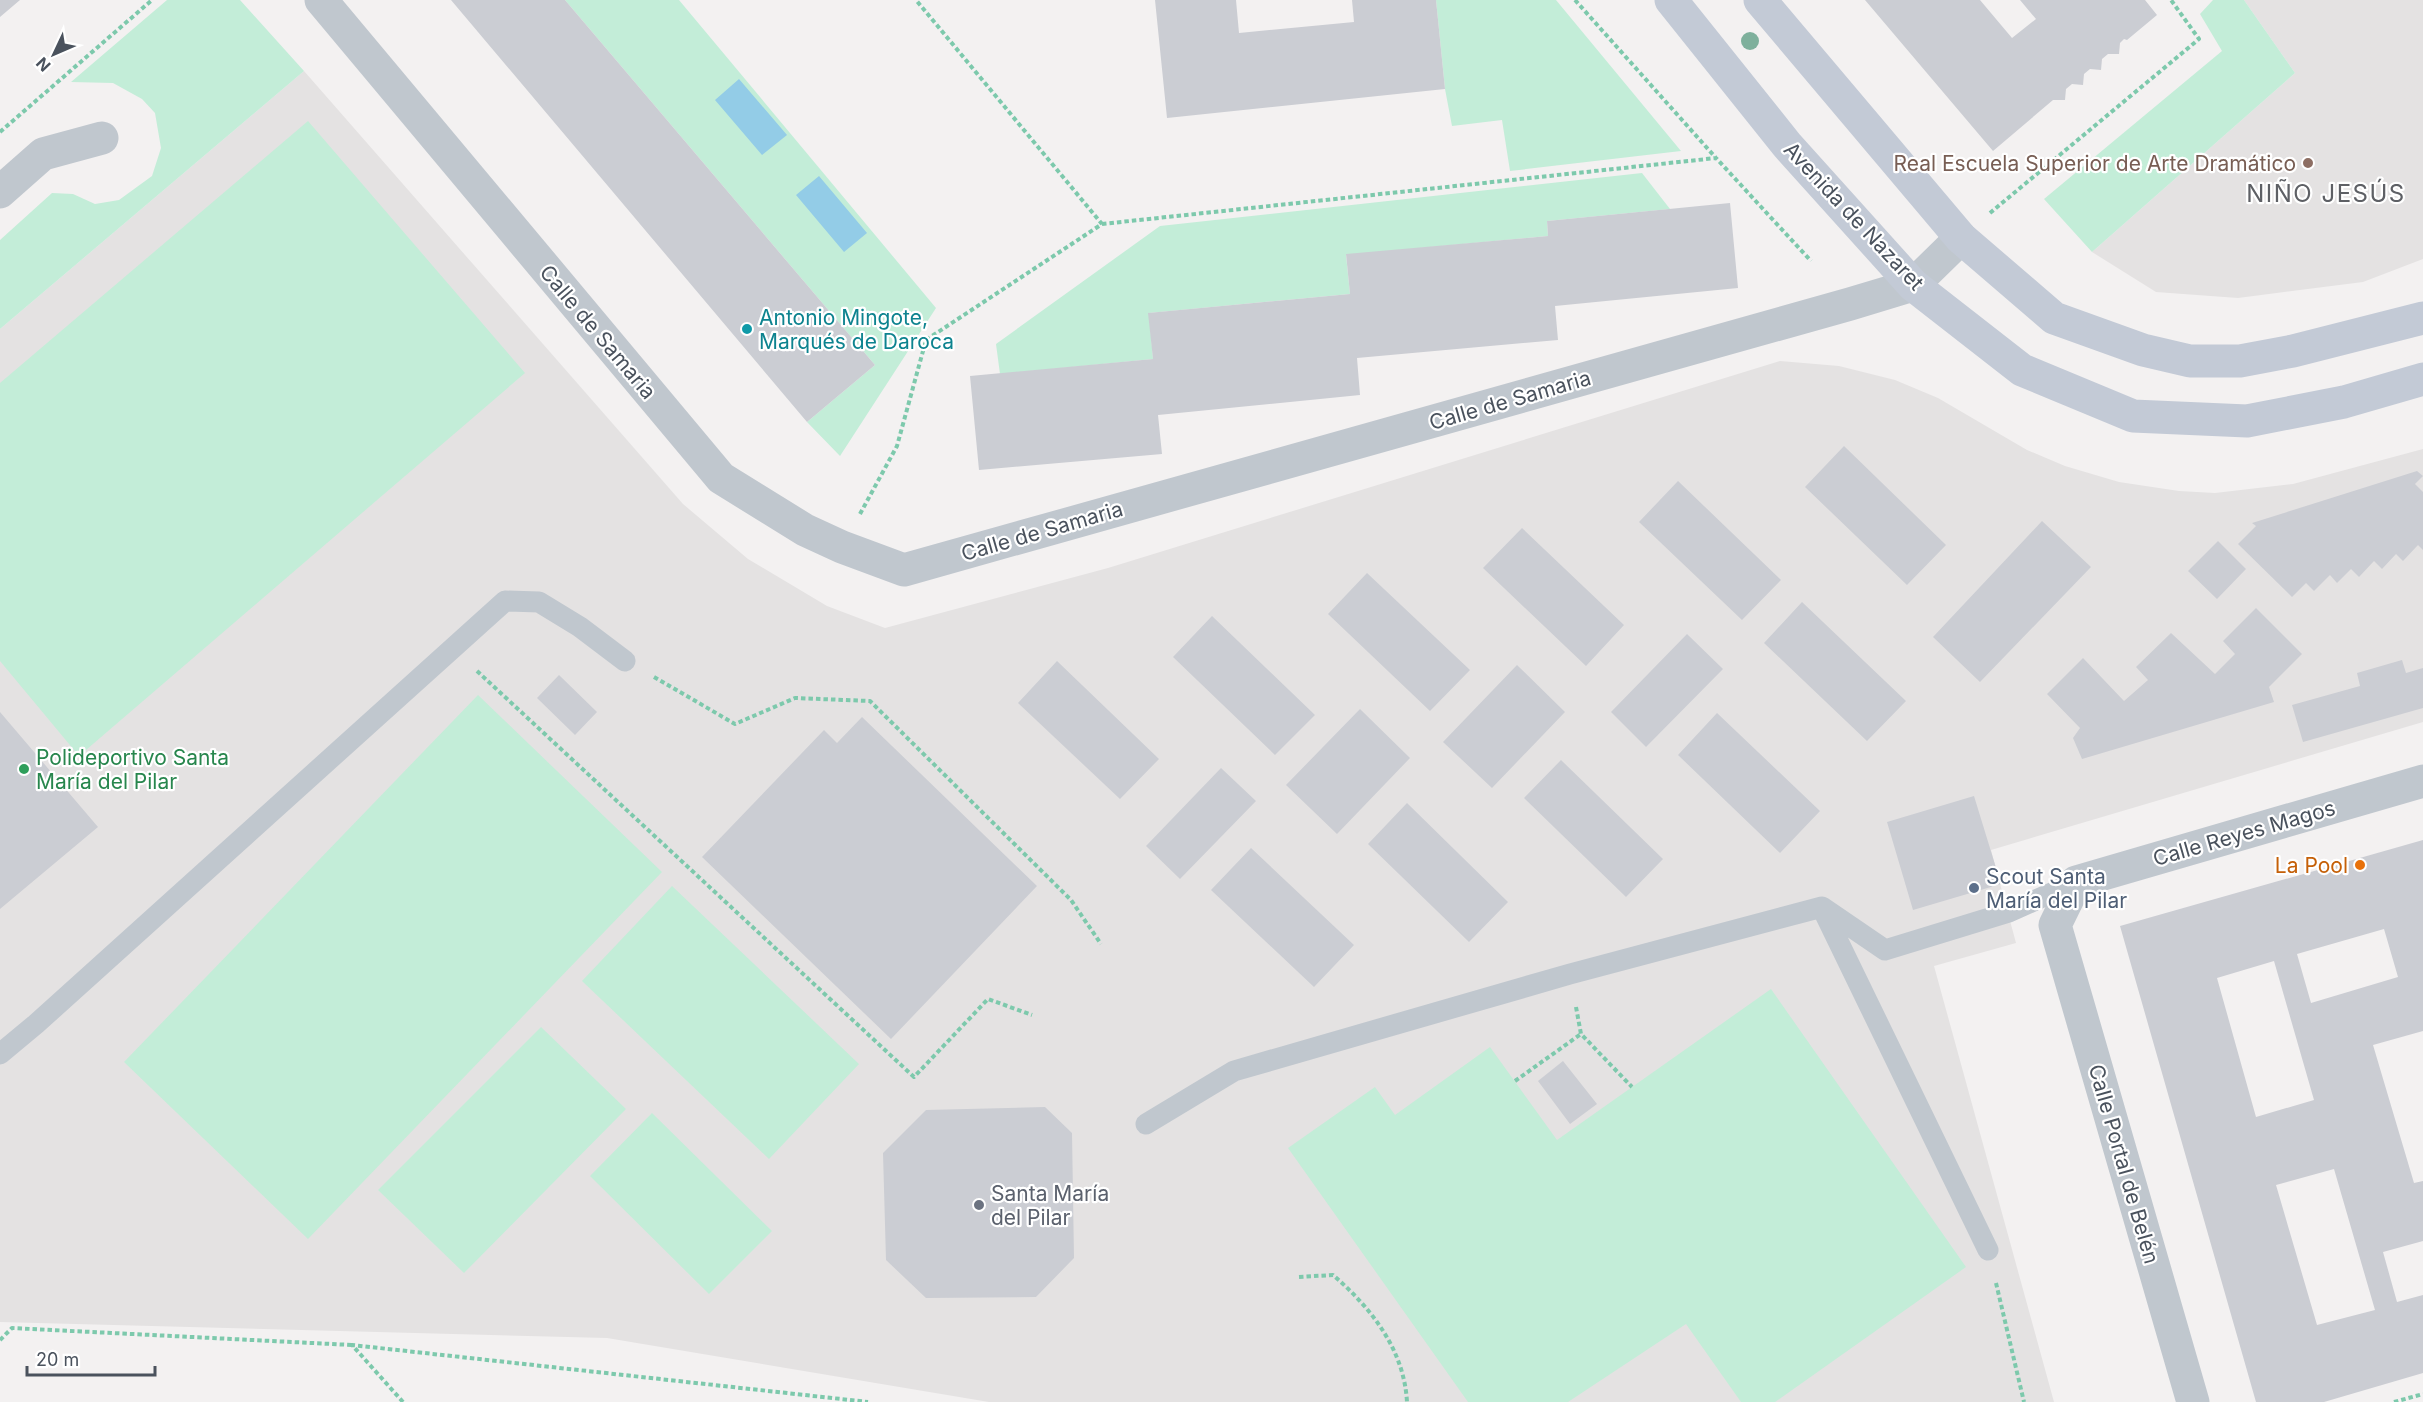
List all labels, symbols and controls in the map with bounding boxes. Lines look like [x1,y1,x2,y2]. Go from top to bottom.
north arrow [24,24,84,84]
text: N [32,53,55,76]
street label: Avenida de Nazaret [1779,137,1929,295]
place label: Real Escuela Superior de Arte Dramático [1894,151,2296,176]
marker: Real Escuela Superior de Arte Dramático [2301,156,2315,170]
district label: NIÑO JESÚS [2246,178,2406,208]
street label: Calle de Samaria [535,260,661,404]
place label: Antonio Mingote, Marqués de Daroca [759,305,954,354]
marker: Antonio Mingote, Marqués de Daroca [740,322,754,336]
street label: Calle de Samaria [1426,365,1594,435]
street label: Calle de Samaria [958,496,1126,566]
place label: Polideportivo Santa María del Pilar [36,745,229,794]
marker: Polideportivo Santa María del Pilar [17,762,31,776]
street label: Calle Reyes Magos [2150,795,2338,871]
place label: La Pool [2275,853,2348,878]
marker: La Pool [2353,858,2367,872]
place label: Scout Santa María del Pilar [1986,864,2127,913]
marker: Scout Santa María del Pilar [1967,881,1981,895]
street label: Calle Portal de Belén [2084,1062,2164,1266]
place label: Santa María del Pilar [991,1181,1109,1230]
marker: Santa María del Pilar [972,1198,986,1212]
scale bar [27,1339,154,1377]
text: 20 m [36,1349,79,1370]

